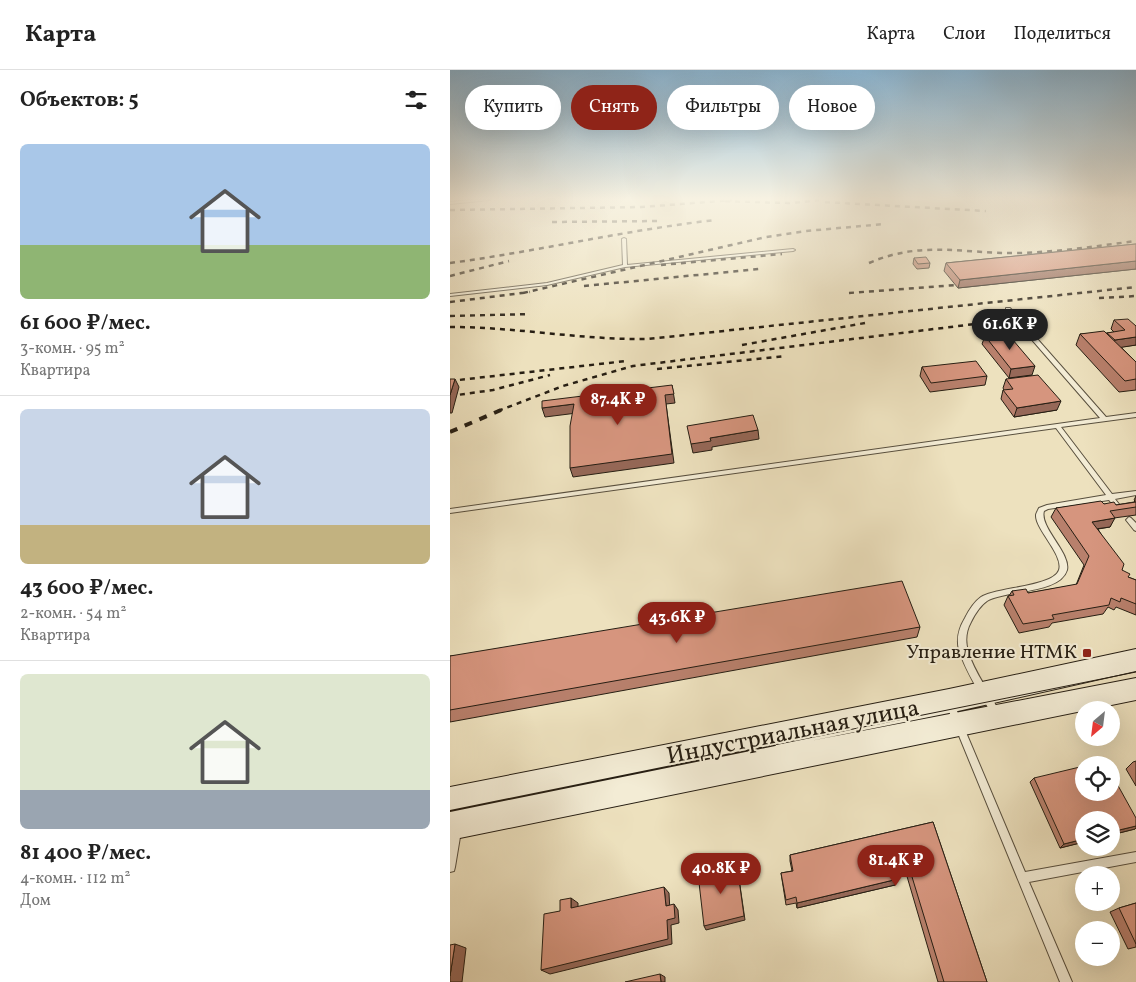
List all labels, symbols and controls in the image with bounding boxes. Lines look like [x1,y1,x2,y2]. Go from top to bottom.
text: Карта [25,18,96,52]
text: Карта [867,22,915,47]
text: Слои [943,22,985,47]
text: Поделиться [1013,22,1111,47]
chip: Купить [465,85,561,130]
chip: Снять [571,85,657,130]
chip: Фильтры [667,85,779,130]
chip: Новое [789,85,875,130]
text: Объектов: 5 [20,86,139,115]
icon: filters [402,86,430,114]
icon: home [180,176,270,266]
pin: 61.6K ₽ [964,308,1056,351]
text: 61 600 ₽/мес. [20,309,151,338]
text: 61.6K ₽ [983,314,1037,336]
text: 3-комн. · 95 m² [20,338,125,360]
text: Квартира [20,360,90,382]
pin: 87.4K ₽ [572,384,664,426]
text: 87.4K ₽ [591,389,645,411]
icon: home [180,442,270,532]
text: 43 600 ₽/мес. [20,574,153,603]
pin: 43.6K ₽ [631,602,723,644]
text: 2-комн. · 54 m² [20,603,126,625]
text: 43.6K ₽ [649,607,705,629]
text: Квартира [20,625,90,647]
place label: Управление НТМК [906,639,1077,667]
marker: Управление НТМК [1081,647,1093,659]
street label: Индустриальная улица [664,692,922,774]
north arrow [1075,701,1120,746]
map controls [1075,701,1120,966]
icon: home [180,707,270,797]
button: locate [1075,756,1120,801]
button: layers [1075,811,1120,856]
text: 81 400 ₽/мес. [20,839,151,868]
pin: 81.4K ₽ [850,844,942,887]
text: 81.4K ₽ [868,850,924,872]
pin: 40.8K ₽ [675,852,767,895]
text: 40.8K ₽ [692,858,750,880]
button: + [1075,866,1120,911]
text: 4-комн. · 112 m² [20,868,130,890]
text: Дом [20,890,51,912]
button: − [1075,921,1120,966]

